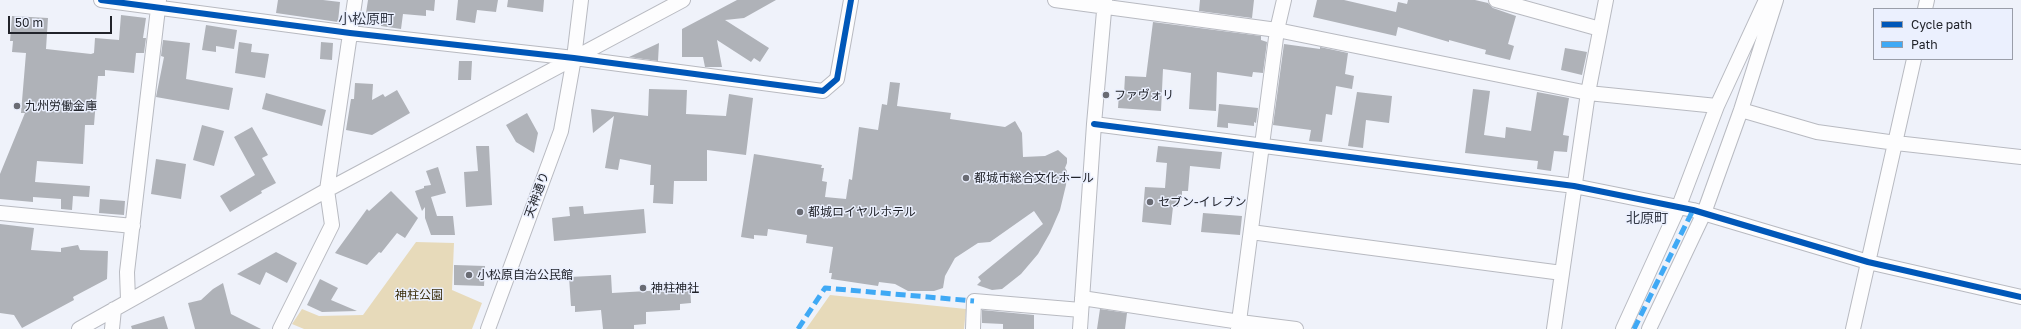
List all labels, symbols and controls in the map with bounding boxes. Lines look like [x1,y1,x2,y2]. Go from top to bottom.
scale bar [10,8,114,34]
legend [1873,8,2013,60]
district label: 小松原町 [338,12,394,28]
text: 50 m [15,15,43,30]
text: Cycle path [1911,17,1972,32]
text: Path [1911,37,1938,52]
place label: ファヴォリ [1114,88,1174,102]
marker: ファヴォリ [1101,90,1111,100]
place label: 九州労働金庫 [25,99,97,113]
marker: 九州労働金庫 [12,101,22,111]
street label: 天神通り [522,170,552,220]
place label: 都城市総合文化ホール [974,171,1094,185]
marker: 都城市総合文化ホール [961,173,971,183]
place label: セブン-イレブン [1158,195,1247,209]
marker: セブン-イレブン [1145,197,1155,207]
place label: 都城ロイヤルホテル [808,205,916,219]
marker: 都城ロイヤルホテル [795,207,805,217]
district label: 北原町 [1626,211,1668,227]
place label: 小松原自治公民館 [477,268,573,282]
marker: 小松原自治公民館 [464,270,474,280]
place label: 神柱神社 [651,281,699,295]
marker: 神柱神社 [638,283,648,293]
park label: 神柱公園 [395,288,443,302]

